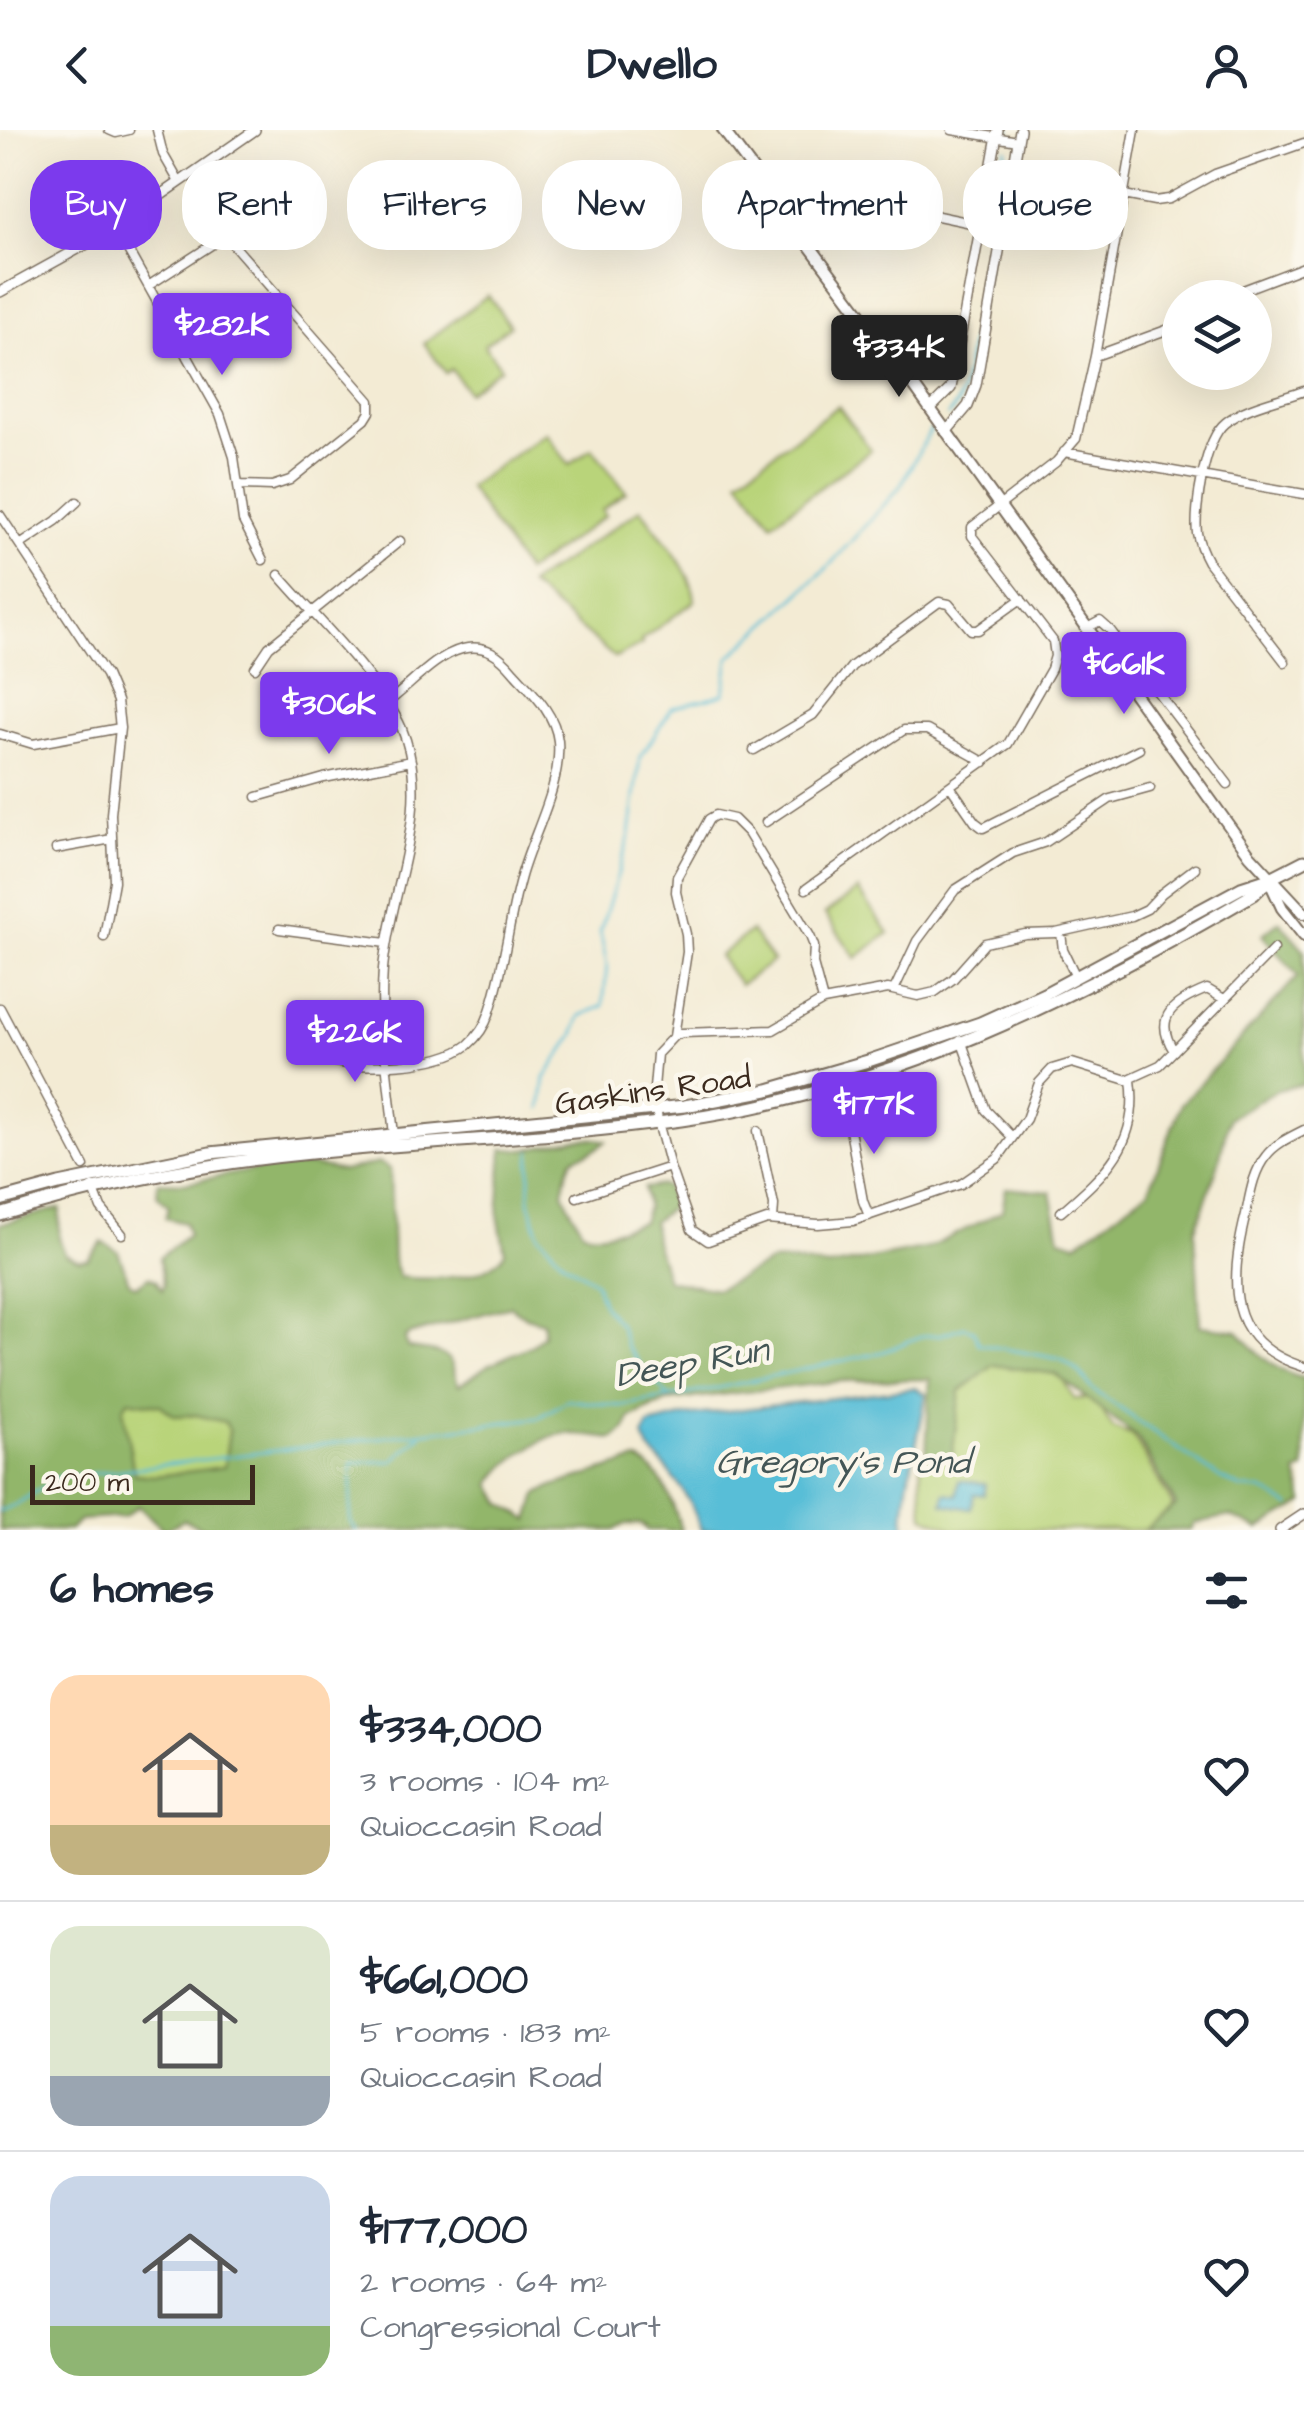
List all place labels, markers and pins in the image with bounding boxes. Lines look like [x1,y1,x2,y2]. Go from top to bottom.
pin: $282K [152,293,292,378]
pin: $334K [829,315,969,400]
pin: $661K [1054,632,1194,717]
pin: $306K [259,672,399,757]
pin: $226K [285,1000,425,1085]
pin: $177K [804,1072,944,1157]

